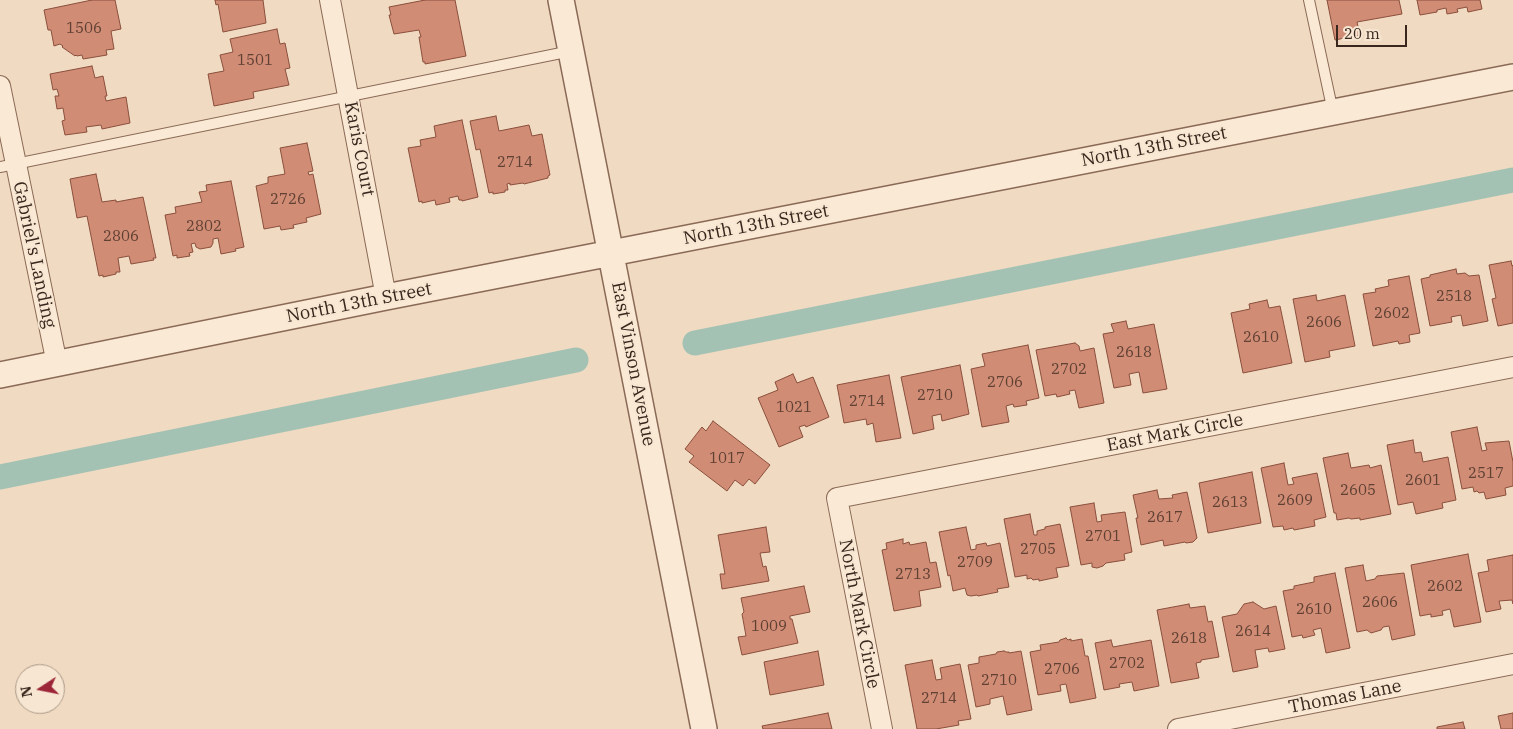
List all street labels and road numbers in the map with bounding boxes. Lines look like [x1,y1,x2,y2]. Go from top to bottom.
street label: Karis Court [339,100,379,198]
street label: North 13th Street [1079,122,1229,172]
street label: Gabriel's Landing [8,180,60,330]
street label: North 13th Street [681,200,831,250]
street label: North 13th Street [284,278,434,328]
street label: East Vinson Avenue [606,280,660,448]
street label: East Mark Circle [1105,409,1245,457]
street label: North Mark Circle [834,537,884,691]
street label: Thomas Lane [1287,675,1403,719]

